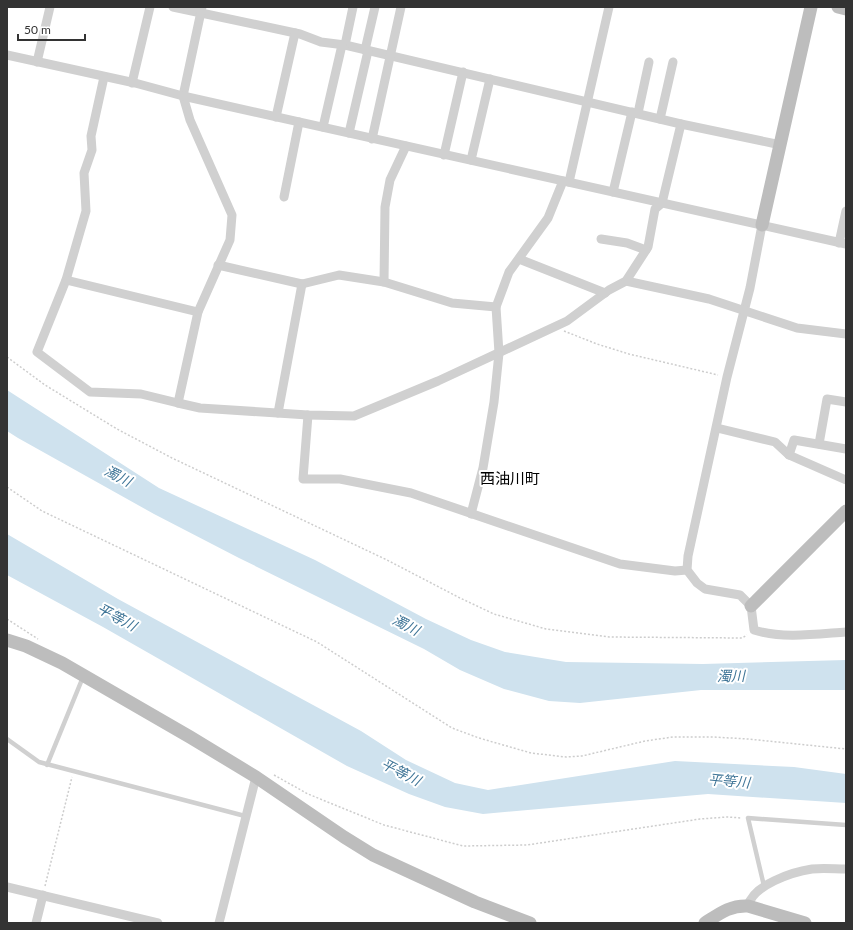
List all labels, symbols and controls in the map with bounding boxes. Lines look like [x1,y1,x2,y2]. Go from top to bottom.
scale bar [18,16,85,42]
text: 50 m [24,22,51,37]
water label: 濁川 [102,462,136,490]
district label: 西油川町 [480,469,540,487]
water label: 平等川 [95,599,142,635]
water label: 濁川 [390,611,424,639]
water label: 濁川 [717,667,747,684]
water label: 平等川 [379,754,426,790]
water label: 平等川 [707,770,753,791]

